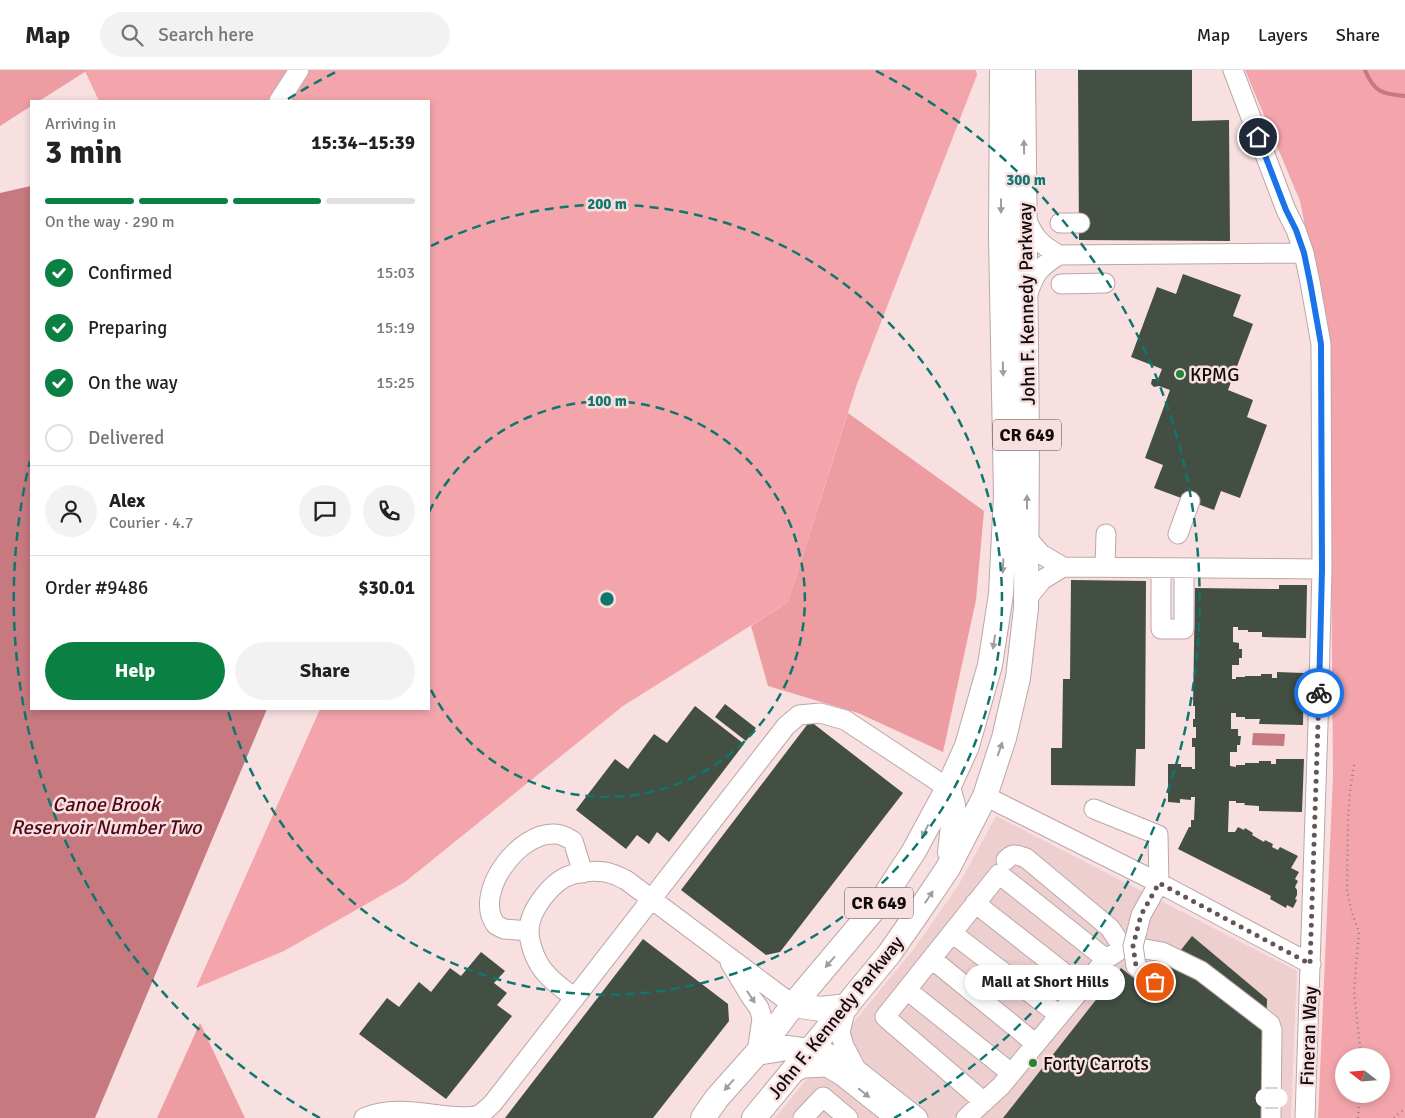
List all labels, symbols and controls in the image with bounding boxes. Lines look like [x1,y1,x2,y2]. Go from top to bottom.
search box [100,12,450,57]
text: Map [25,20,70,50]
icon: search [118,21,146,49]
text: Search here [158,23,254,47]
text: Map [1197,24,1230,46]
text: Layers [1258,24,1308,46]
text: Share [1336,24,1380,46]
text: Arriving in [45,114,116,134]
pin [1237,116,1279,158]
icon: home [1244,123,1272,151]
text: 15:34–15:39 [311,131,415,155]
text: 3 min [45,133,122,172]
one-way arrow [1020,139,1028,155]
text: 300 m [1006,171,1046,189]
text: 200 m [587,195,627,213]
one-way arrow [997,198,1005,214]
street label: John F. Kennedy Parkway [1013,202,1041,406]
text: On the way · 290 m [45,212,175,232]
icon: check [45,259,73,287]
text: Confirmed [88,261,172,285]
text: 15:03 [376,263,415,283]
icon: check [45,314,73,342]
text: Preparing [88,316,167,340]
text: 15:19 [376,318,415,338]
one-way arrow [1000,361,1008,377]
place label: KPMG [1190,363,1239,387]
marker: KPMG [1174,368,1186,380]
icon: check [45,369,73,397]
text: On the way [88,371,178,395]
text: 15:25 [376,373,415,393]
text: 100 m [587,392,627,410]
road number: CR 649 [993,420,1061,450]
text: Delivered [88,426,164,450]
button: person [45,485,97,537]
button: chat [299,485,351,537]
button: phone [363,485,415,537]
text: Alex [109,489,145,513]
one-way arrow [1023,494,1031,510]
text: Courier · 4.7 [109,513,193,533]
one-way arrow [998,558,1006,574]
text: Order #9486 [45,576,148,600]
text: $30.01 [358,576,415,600]
centre of rings [598,590,616,608]
one-way arrow [989,634,997,650]
button: Help [45,642,225,700]
button: Share [235,642,415,700]
courier [1294,668,1344,718]
icon: bike [1305,679,1333,707]
one-way arrow [997,742,1005,757]
water label: Canoe Brook Reservoir Number Two [11,792,203,840]
one-way arrow [921,824,929,838]
road number: CR 649 [845,888,913,918]
one-way arrow [924,890,934,904]
street label: John F. Kennedy Parkway [763,931,909,1104]
one-way arrow [824,955,835,968]
pin [1134,961,1176,1003]
callout: Mall at Short Hills [965,964,1125,1000]
icon: bag [1141,968,1169,996]
text: Mall at Short Hills [981,972,1109,992]
street label: Fineran Way [1295,986,1323,1086]
one-way arrow [746,990,756,1003]
north arrow [1335,1048,1390,1102]
map controls [1335,1048,1390,1103]
place label: Forty Carrots [1043,1052,1149,1076]
marker: Forty Carrots [1027,1057,1039,1069]
one-way arrow [724,1079,735,1091]
one-way arrow [857,1087,870,1098]

